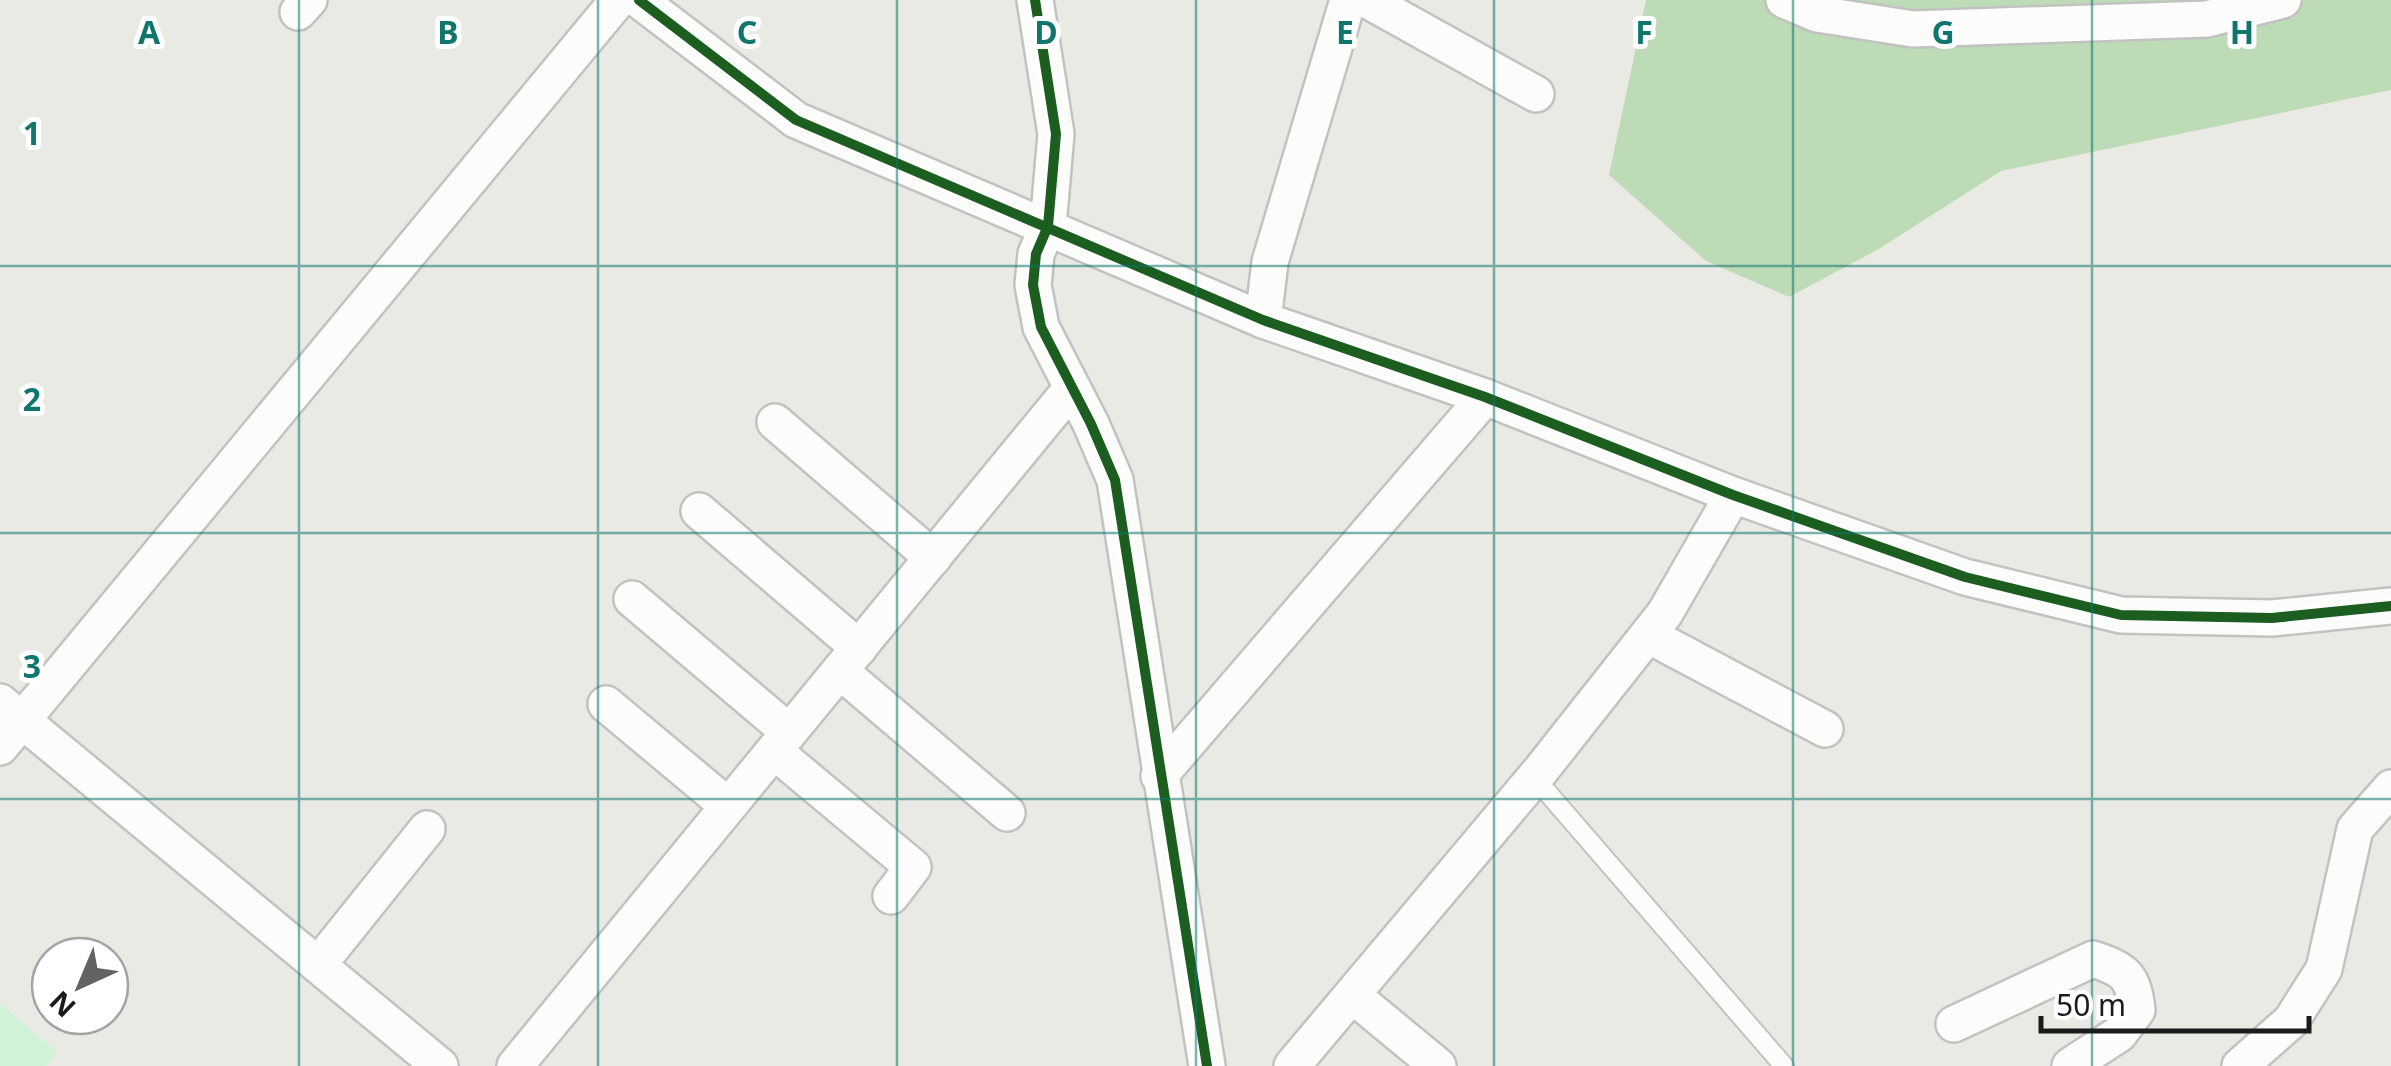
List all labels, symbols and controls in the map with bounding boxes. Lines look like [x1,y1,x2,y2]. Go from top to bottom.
text: A [138,10,161,53]
text: B [437,10,459,53]
text: C [737,10,757,53]
text: D [1034,10,1058,53]
text: E [1336,10,1354,53]
text: F [1635,10,1653,53]
text: G [1931,10,1955,53]
text: H [2230,10,2254,53]
text: 1 [23,111,41,154]
text: 2 [23,377,41,420]
text: 3 [23,644,41,687]
north arrow [30,936,130,1036]
scale bar [2041,971,2308,1033]
text: N [41,983,83,1026]
text: 50 m [2056,984,2126,1025]

